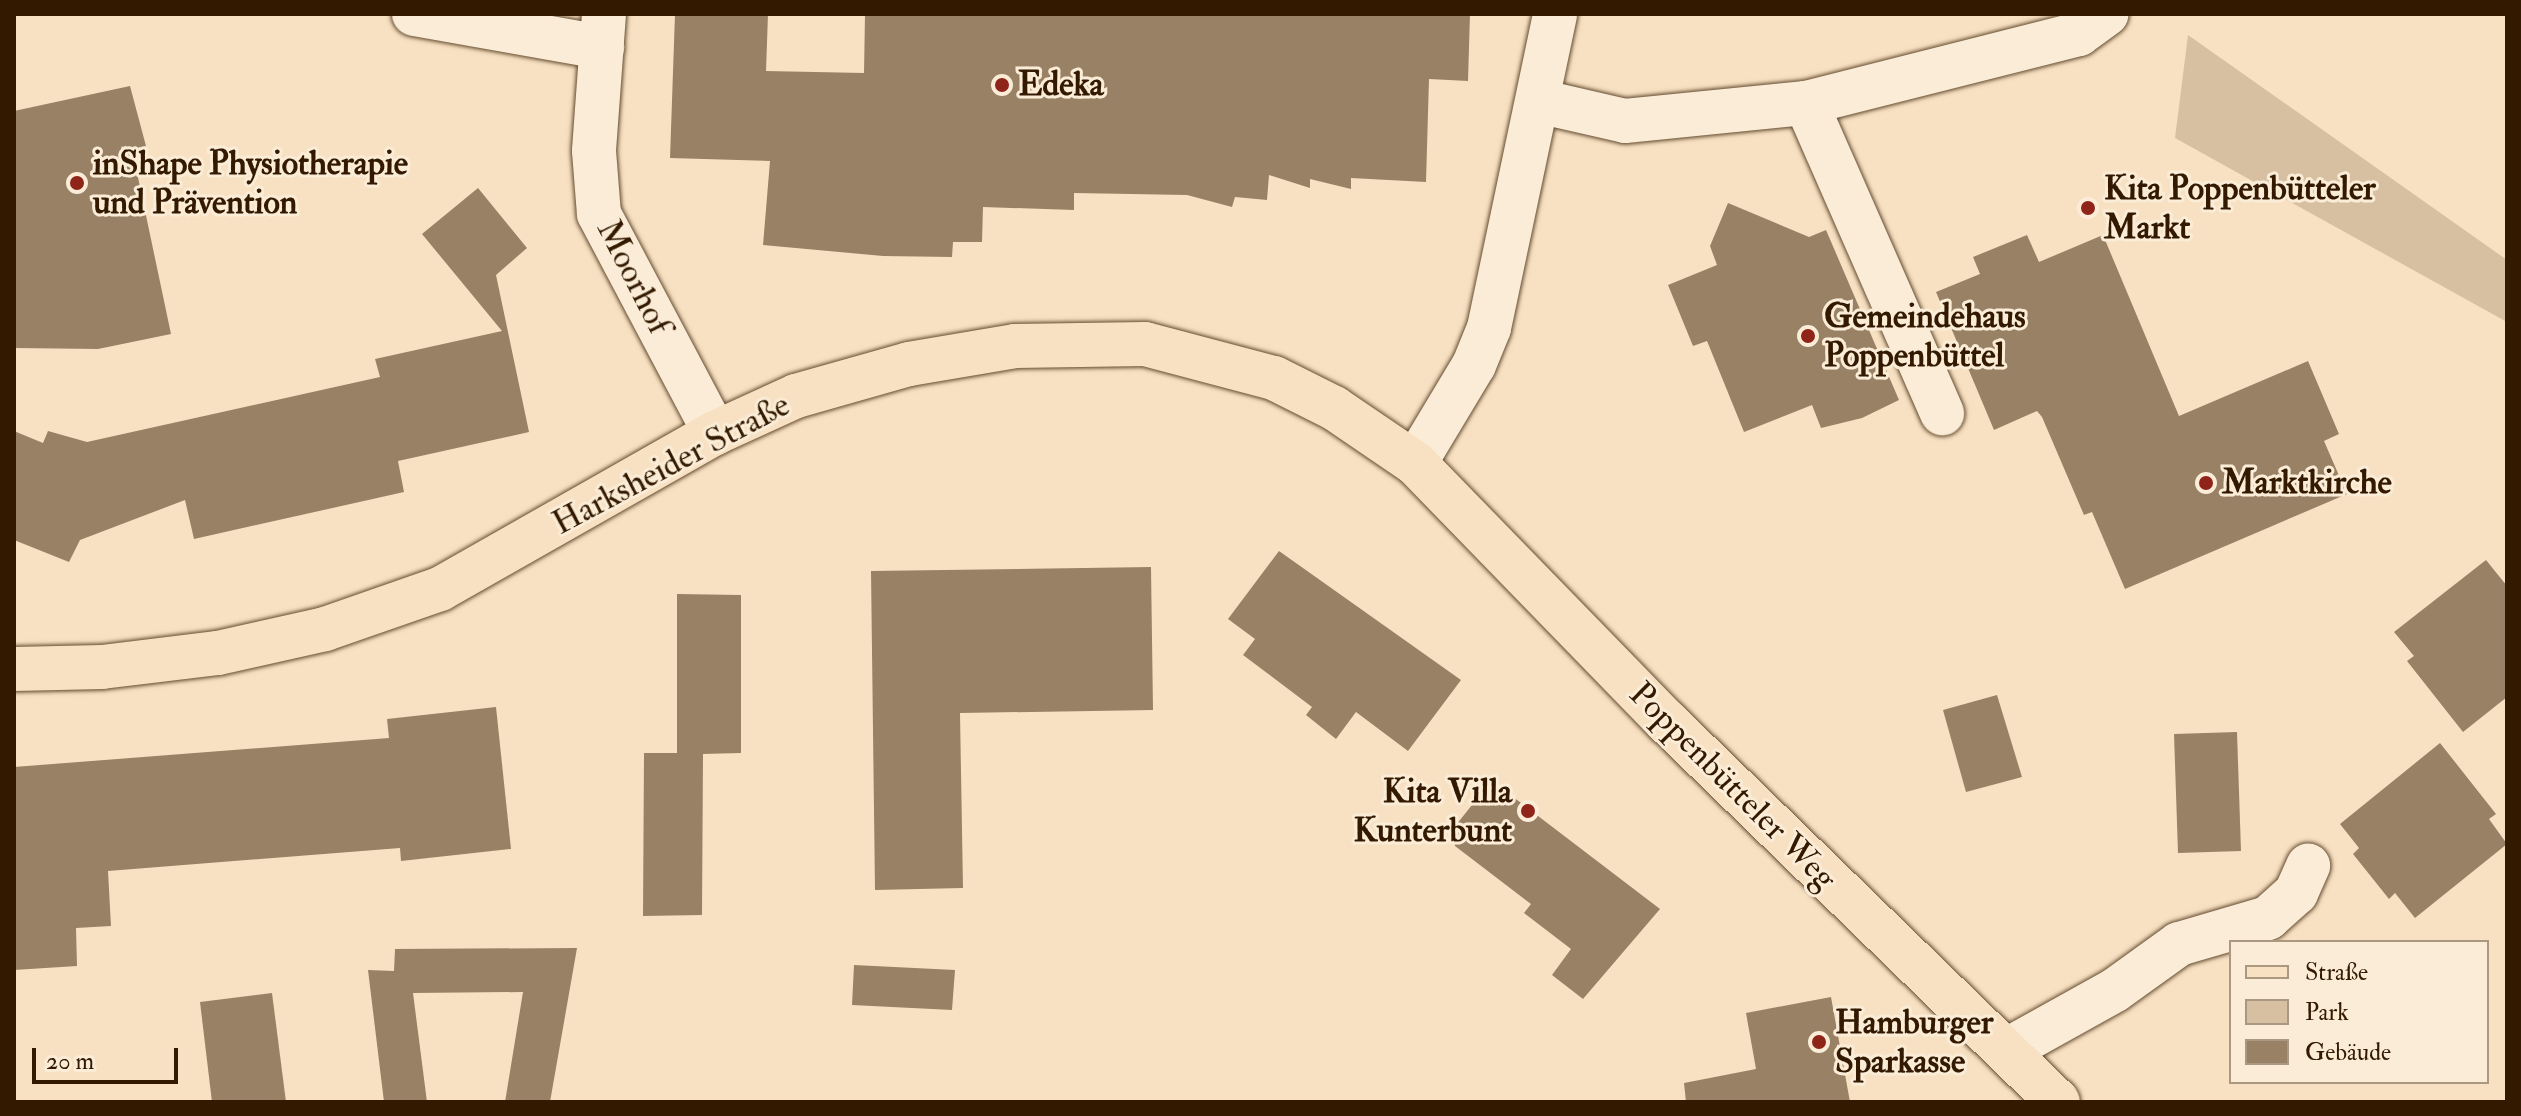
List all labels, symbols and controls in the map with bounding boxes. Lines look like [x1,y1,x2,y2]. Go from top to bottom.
place label: Edeka [1018,65,1103,105]
marker: Edeka [993,76,1011,94]
place label: inShape Physiotherapie und Prävention [93,143,408,222]
place label: Kita Poppenbütteler Markt [2104,168,2376,248]
marker: inShape Physiotherapie und Prävention [68,174,86,192]
marker: Kita Poppenbütteler Markt [2079,199,2097,217]
street label: Moorhof [588,213,680,341]
place label: Gemeindehaus Poppenbüttel [1824,296,2026,376]
marker: Gemeindehaus Poppenbüttel [1799,327,1817,345]
street label: Harksheider Straße [545,384,797,544]
place label: Marktkirche [2222,463,2392,503]
marker: Marktkirche [2197,474,2215,492]
street label: Poppenbütteler Weg [1621,674,1845,898]
place label: Kita Villa Kunterbunt [1353,771,1512,850]
marker: Kita Villa Kunterbunt [1519,802,1537,820]
legend [2229,940,2489,1084]
text: Straße [2305,957,2368,988]
text: Park [2305,997,2349,1028]
place label: Hamburger Sparkasse [1835,1002,1993,1082]
scale bar [36,1032,182,1082]
marker: Hamburger Sparkasse [1810,1033,1828,1051]
text: Gebäude [2305,1037,2391,1068]
text: 20 m [46,1046,94,1077]

